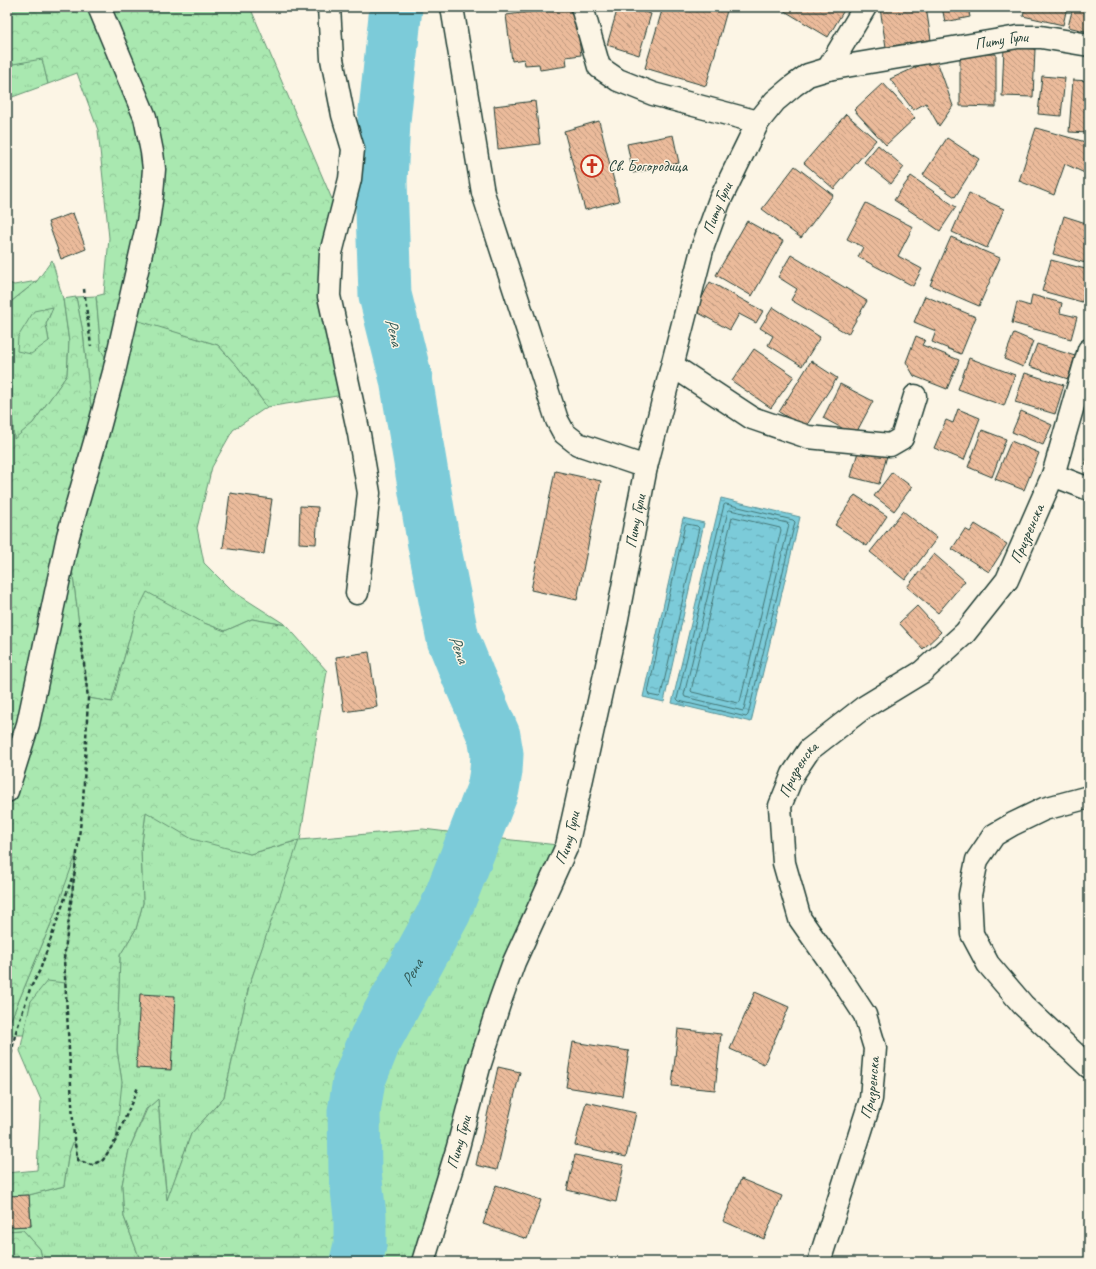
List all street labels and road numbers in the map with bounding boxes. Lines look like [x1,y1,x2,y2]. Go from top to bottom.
street label: Питу Гули [973,27,1029,54]
street label: Питу Гули [698,178,738,237]
street label: Питу Гули [621,492,651,550]
street label: Призренска [1006,500,1049,566]
street label: Призренска [774,736,823,801]
street label: Питу Гули [550,809,585,868]
street label: Призренска [855,1055,884,1121]
street label: Питу Гули [442,1113,476,1171]

